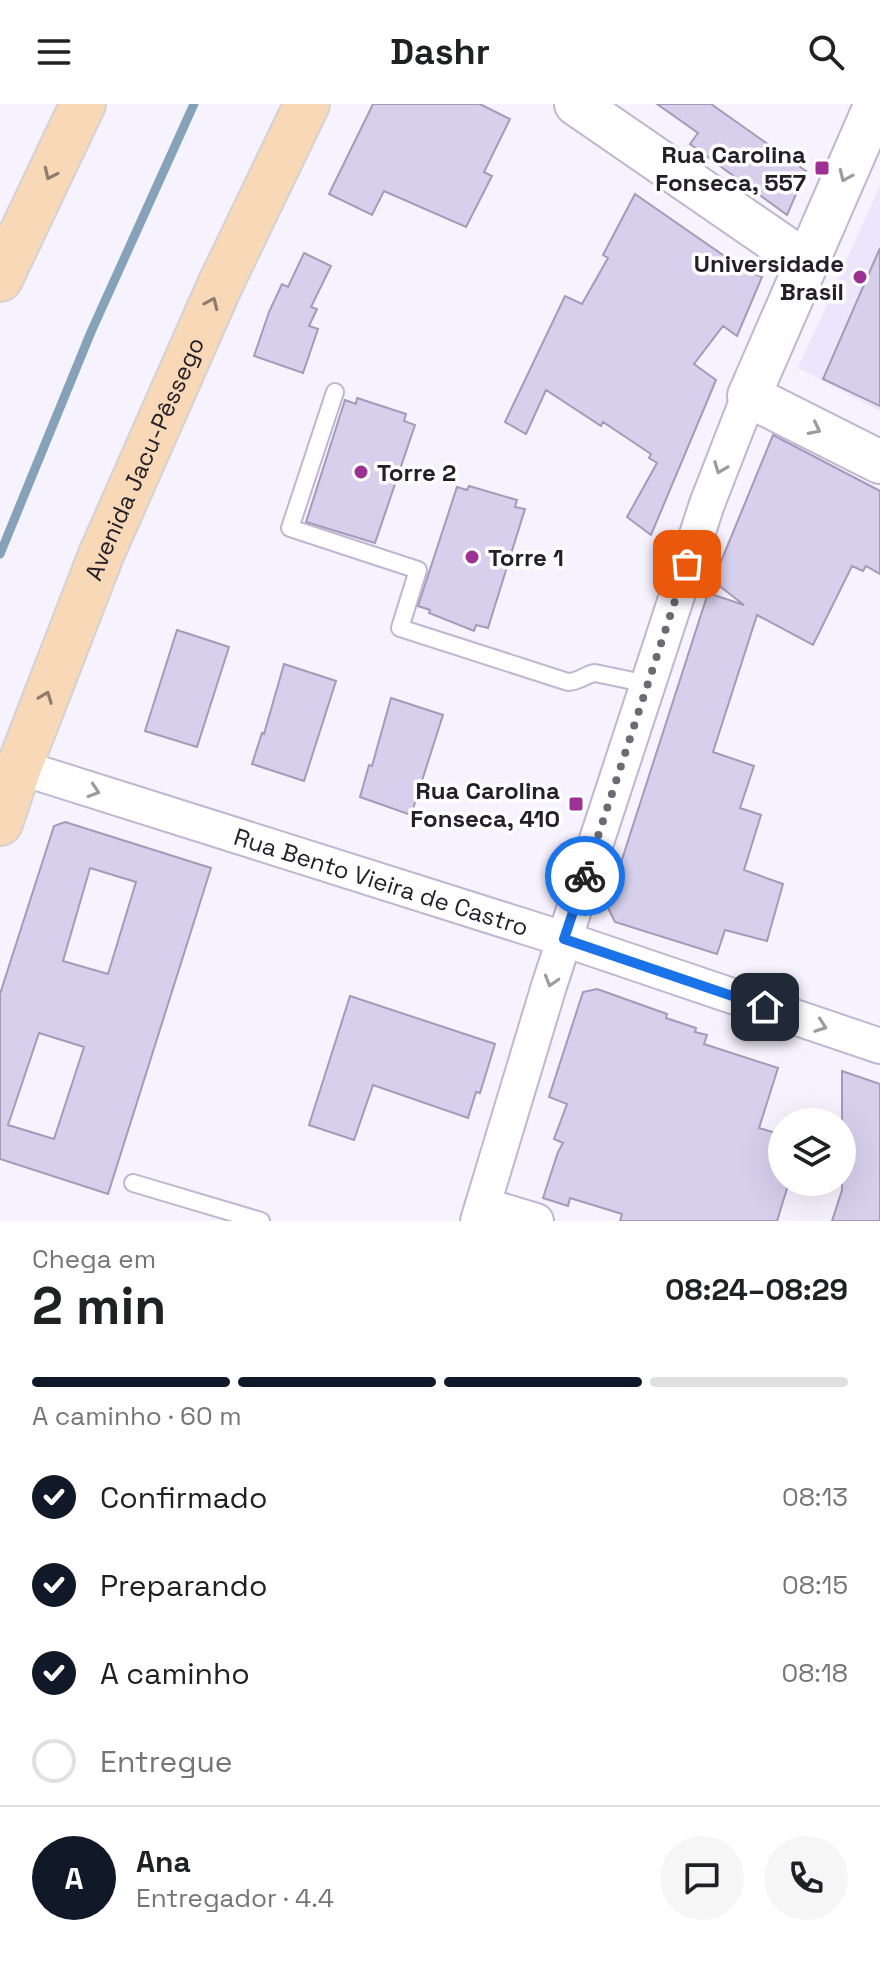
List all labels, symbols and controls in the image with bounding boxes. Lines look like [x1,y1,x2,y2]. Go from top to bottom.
text: Dashr [390,29,490,75]
icon: menu [32,30,76,74]
icon: search [804,30,848,74]
place label: Rua Carolina Fonseca, 557 [655,139,806,198]
marker: Rua Carolina Fonseca, 557 [813,159,831,177]
one-way arrow [44,166,60,181]
one-way arrow [838,167,854,182]
place label: Universidade Brasil [694,248,844,307]
marker: Universidade Brasil [851,268,869,286]
one-way arrow [203,296,219,311]
street label: Avenida Jacu-Pêssego [77,332,211,585]
one-way arrow [806,419,821,434]
place label: Torre 2 [377,457,456,488]
one-way arrow [714,460,730,474]
marker: Torre 2 [352,463,370,481]
pin [653,530,721,598]
place label: Torre 1 [488,542,564,573]
icon: bag [665,542,709,586]
marker: Torre 1 [463,548,481,566]
one-way arrow [36,691,53,705]
place label: Rua Carolina Fonseca, 410 [410,775,560,834]
one-way arrow [86,781,100,797]
marker: Rua Carolina Fonseca, 410 [567,795,585,813]
street label: Rua Bento Vieira de Castro [230,820,532,942]
courier [545,836,625,916]
icon: bike [563,854,607,898]
one-way arrow [544,973,560,987]
pin [731,973,799,1041]
icon: home [743,985,787,1029]
one-way arrow [813,1016,827,1032]
map controls [768,1108,856,1196]
button: layers [768,1108,856,1196]
text: Chega em [32,1242,156,1276]
text: 08:24–08:29 [665,1270,848,1309]
text: 2 min [32,1273,166,1339]
text: A caminho · 60 m [32,1399,242,1433]
icon: check [32,1475,76,1519]
text: Confirmado [100,1478,267,1517]
text: 08:13 [782,1480,848,1514]
icon: check [32,1563,76,1607]
text: Preparando [100,1566,267,1605]
text: 08:15 [782,1568,848,1602]
icon: check [32,1651,76,1695]
text: A caminho [100,1654,250,1693]
text: 08:18 [781,1656,848,1690]
text: Entregue [100,1742,233,1781]
button: chat [660,1836,744,1920]
button: phone [764,1836,848,1920]
text: Ana [136,1842,191,1881]
text: A [64,1859,84,1898]
text: Entregador · 4.4 [136,1881,334,1915]

